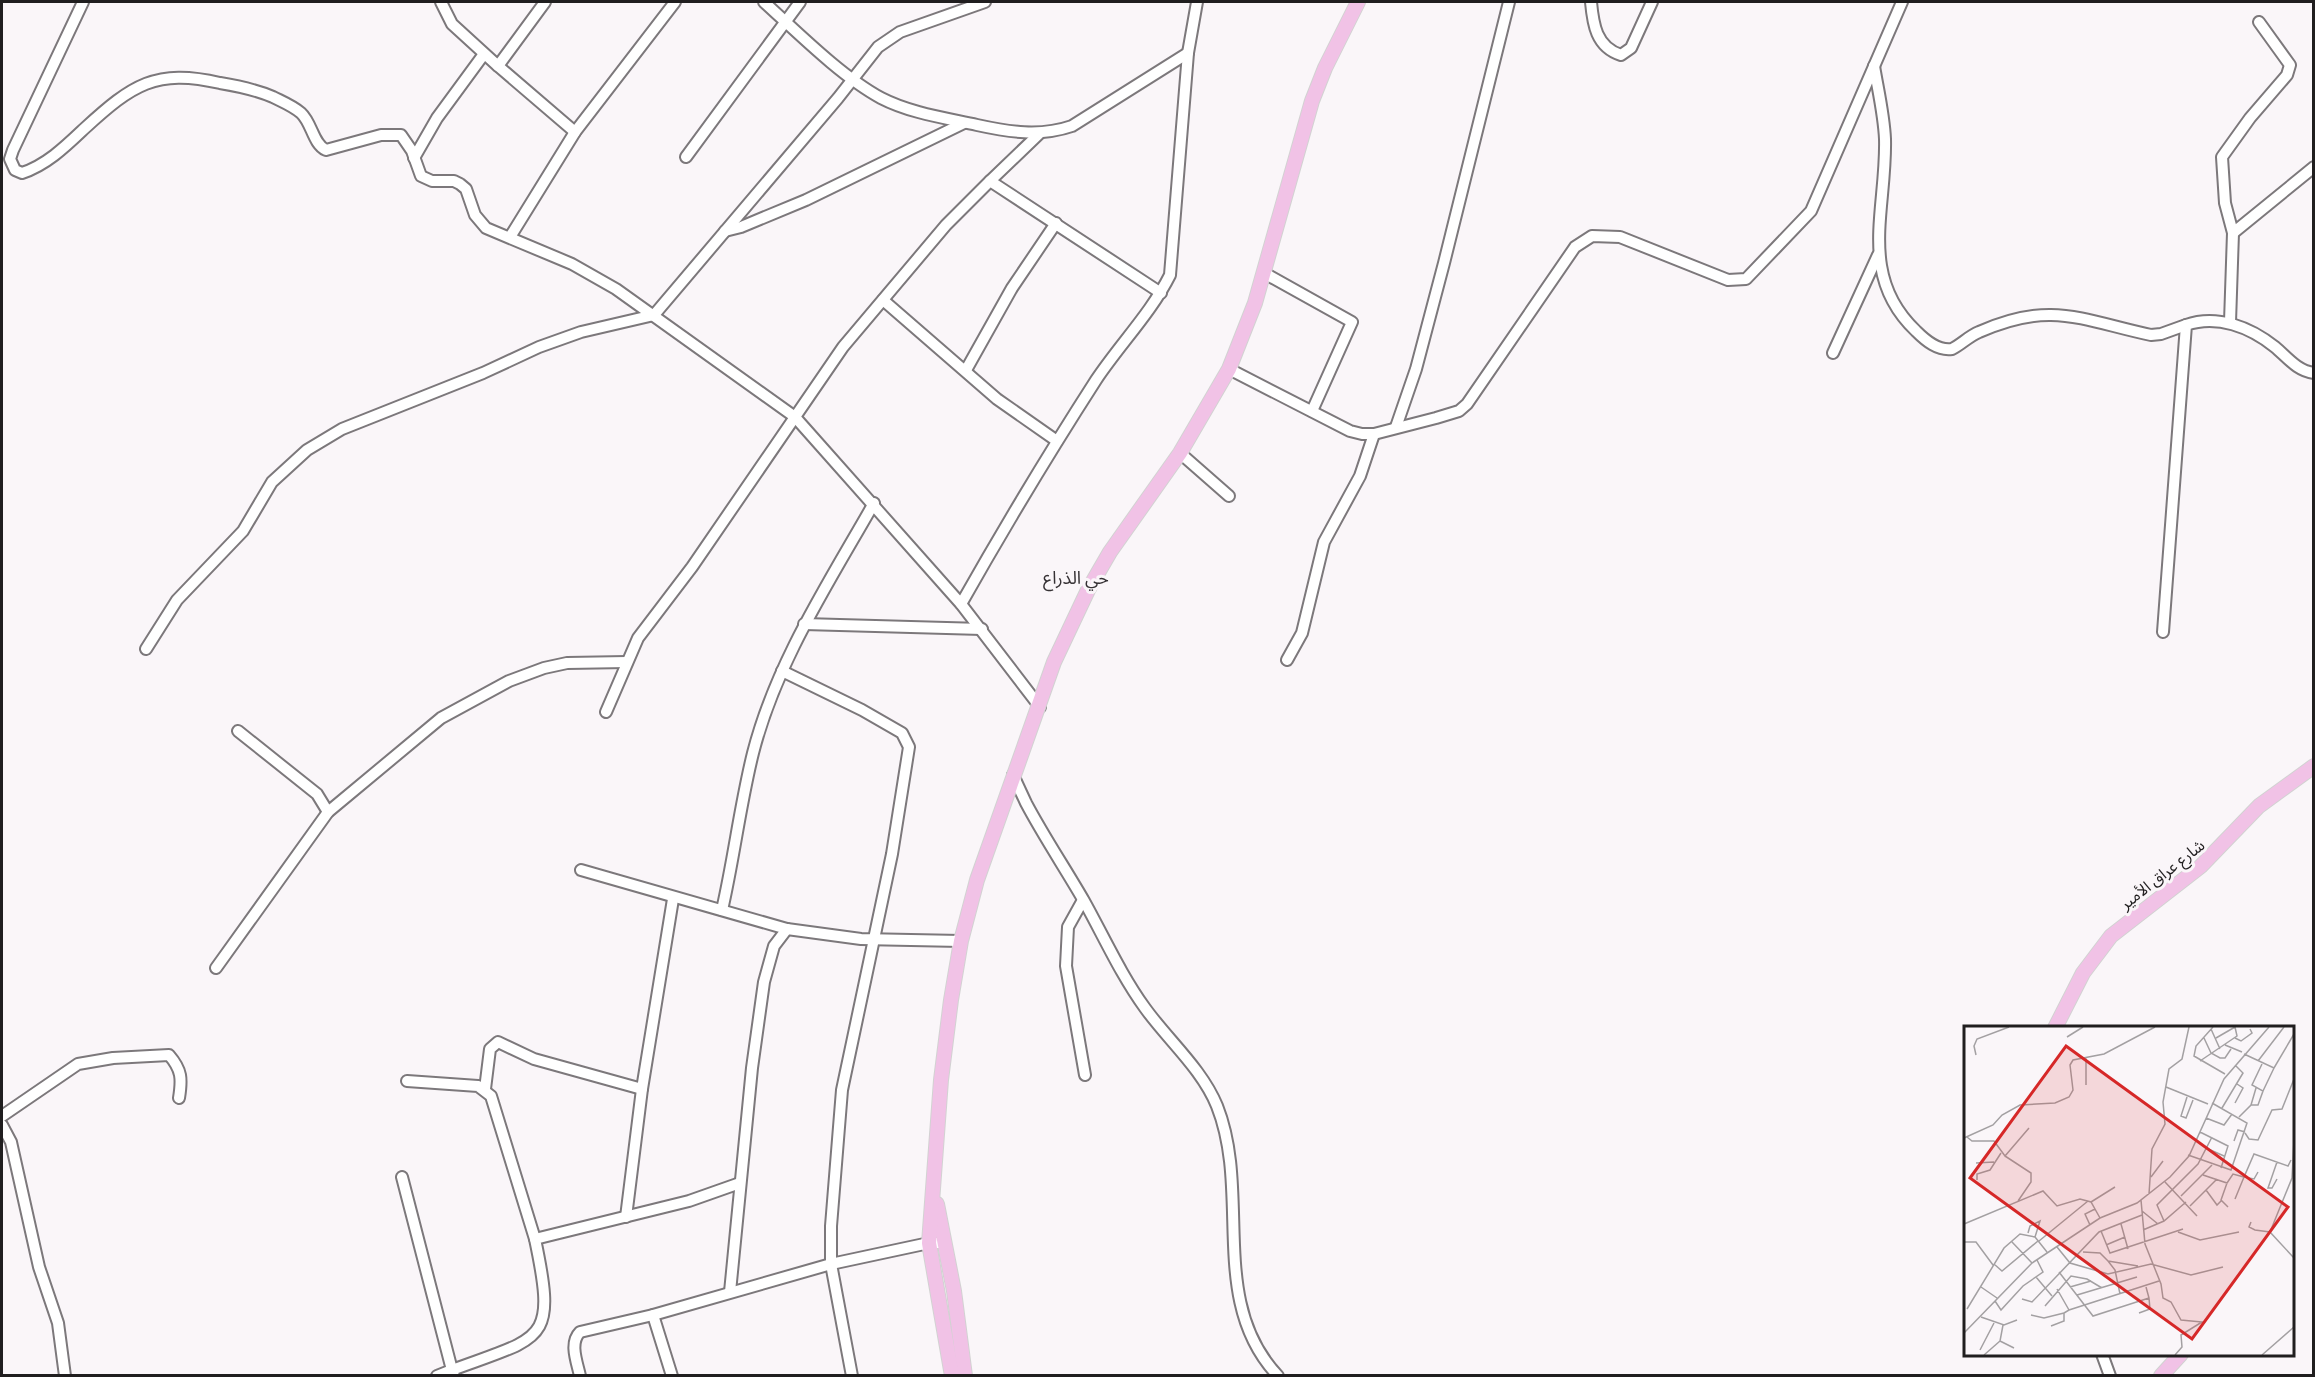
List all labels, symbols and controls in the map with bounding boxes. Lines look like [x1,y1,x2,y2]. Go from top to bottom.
district label: حي الذراع [1043,564,1109,592]
street label: شارع عراق الأمير [2114,833,2210,916]
inset map [1964,1026,2294,1356]

